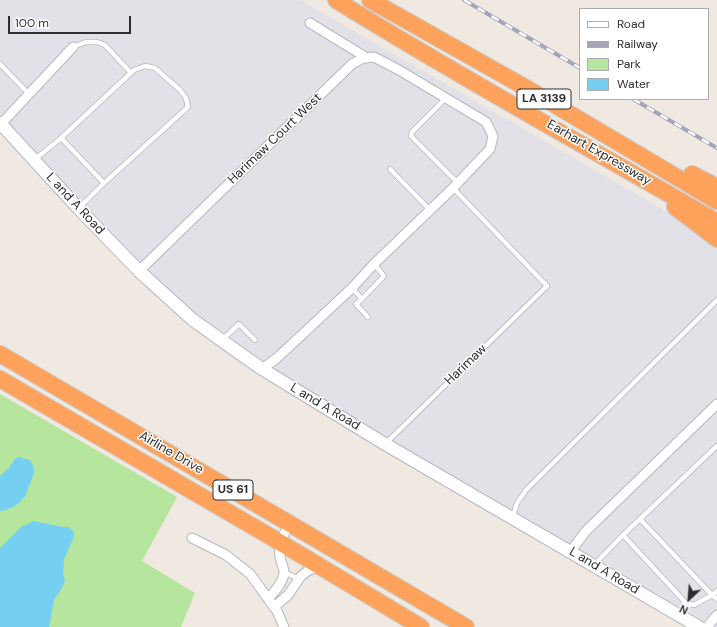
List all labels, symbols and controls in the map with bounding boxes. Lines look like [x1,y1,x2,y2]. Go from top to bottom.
scale bar [10,8,133,34]
legend [579,8,709,100]
text: 100 m [15,15,49,31]
text: Road [617,16,645,32]
text: Railway [617,36,658,52]
text: Park [617,56,641,72]
text: Water [617,76,650,92]
road number: LA 3139 [517,89,571,109]
street label: Harimaw Court West [225,90,325,188]
street label: Earhart Expressway [544,117,654,189]
street label: L and A Road [42,170,108,238]
street label: Harimaw [442,341,490,389]
street label: L and A Road [287,380,363,434]
street label: Airline Drive [136,428,206,478]
road number: US 61 [213,480,253,500]
street label: L and A Road [566,544,642,598]
north arrow [669,579,709,619]
text: N [677,602,690,618]

